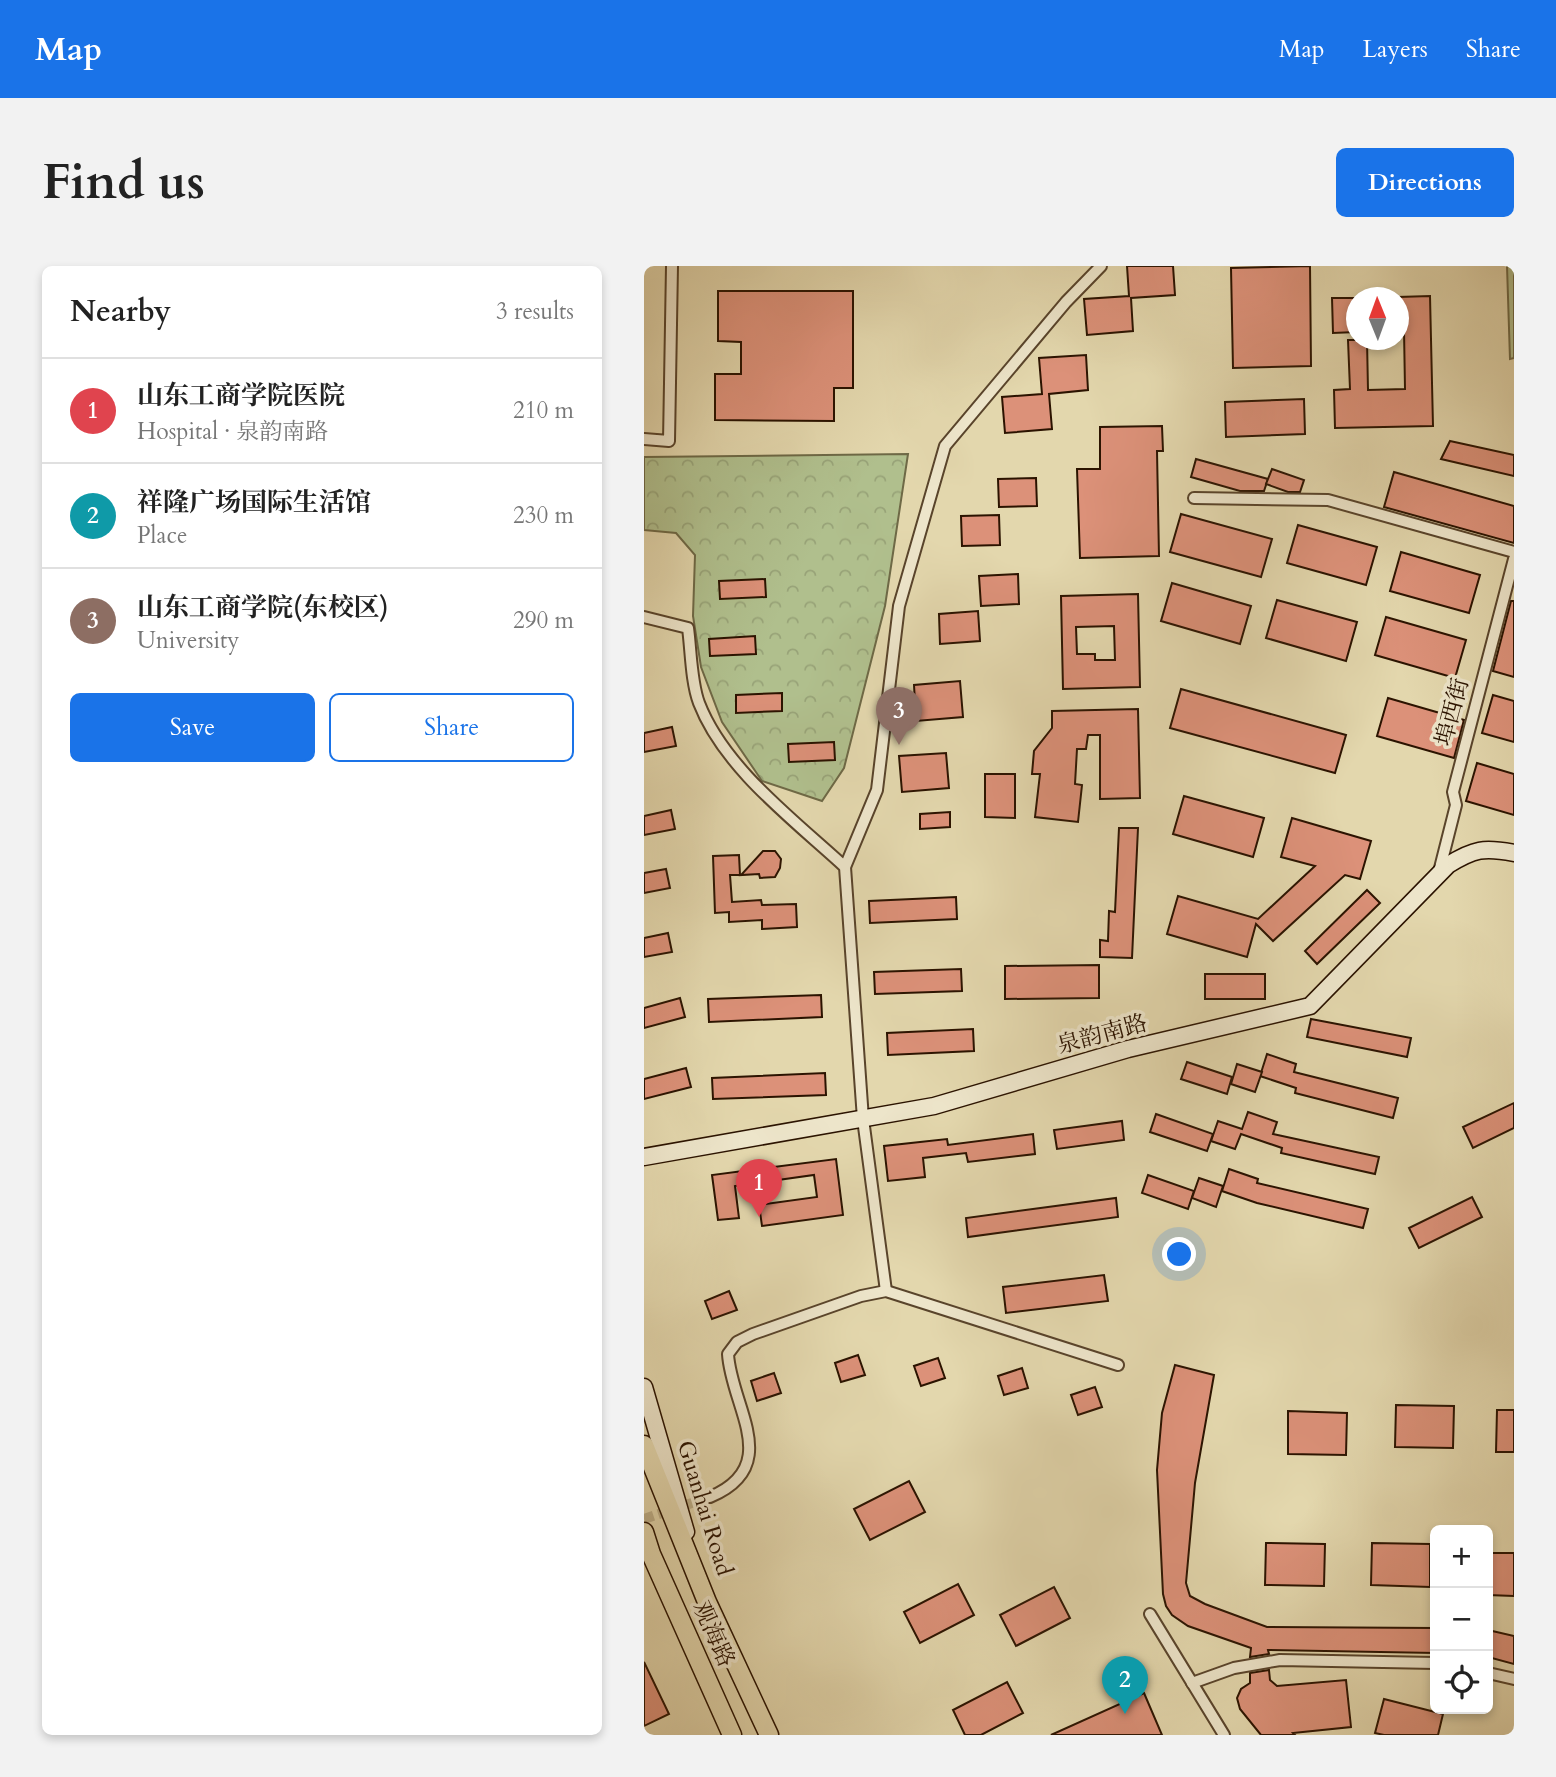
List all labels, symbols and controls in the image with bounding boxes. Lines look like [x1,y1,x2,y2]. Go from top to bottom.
text: Map [35,27,102,72]
text: Map [1279,33,1325,66]
text: Layers [1363,33,1428,66]
text: Share [1466,33,1521,66]
button: Directions [1336,148,1514,217]
text: Find us [42,149,205,216]
north arrow [1346,287,1409,350]
text: Nearby [70,291,171,332]
text: 3 results [496,296,574,327]
text: 山东工商学院医院 [137,378,345,413]
text: 1 [87,395,99,426]
text: 210 m [513,395,574,426]
text: Hospital · 泉韵南路 [137,416,328,447]
text: 祥隆广场国际生活馆 [137,485,371,520]
text: 2 [87,500,99,531]
text: 230 m [513,500,574,531]
text: Place [137,520,187,551]
text: 山东工商学院(东校区) [137,590,389,625]
text: 3 [87,605,99,636]
text: 290 m [513,605,574,636]
text: University [137,625,239,656]
street label: 埠西街 [1428,675,1476,749]
pin: 3 [876,687,922,745]
button: Save [70,693,315,762]
button: Share [329,693,574,762]
street label: 泉韵南路 [1054,1007,1150,1061]
pin: 1 [736,1159,782,1217]
your location [1162,1237,1196,1271]
street label: Guanhai Road [670,1437,740,1580]
map controls [1430,1525,1493,1714]
button: + [1430,1525,1493,1588]
button: − [1430,1588,1493,1651]
street label: 观海路 [686,1596,742,1672]
button: locate [1430,1651,1493,1714]
pin: 2 [1102,1656,1148,1714]

